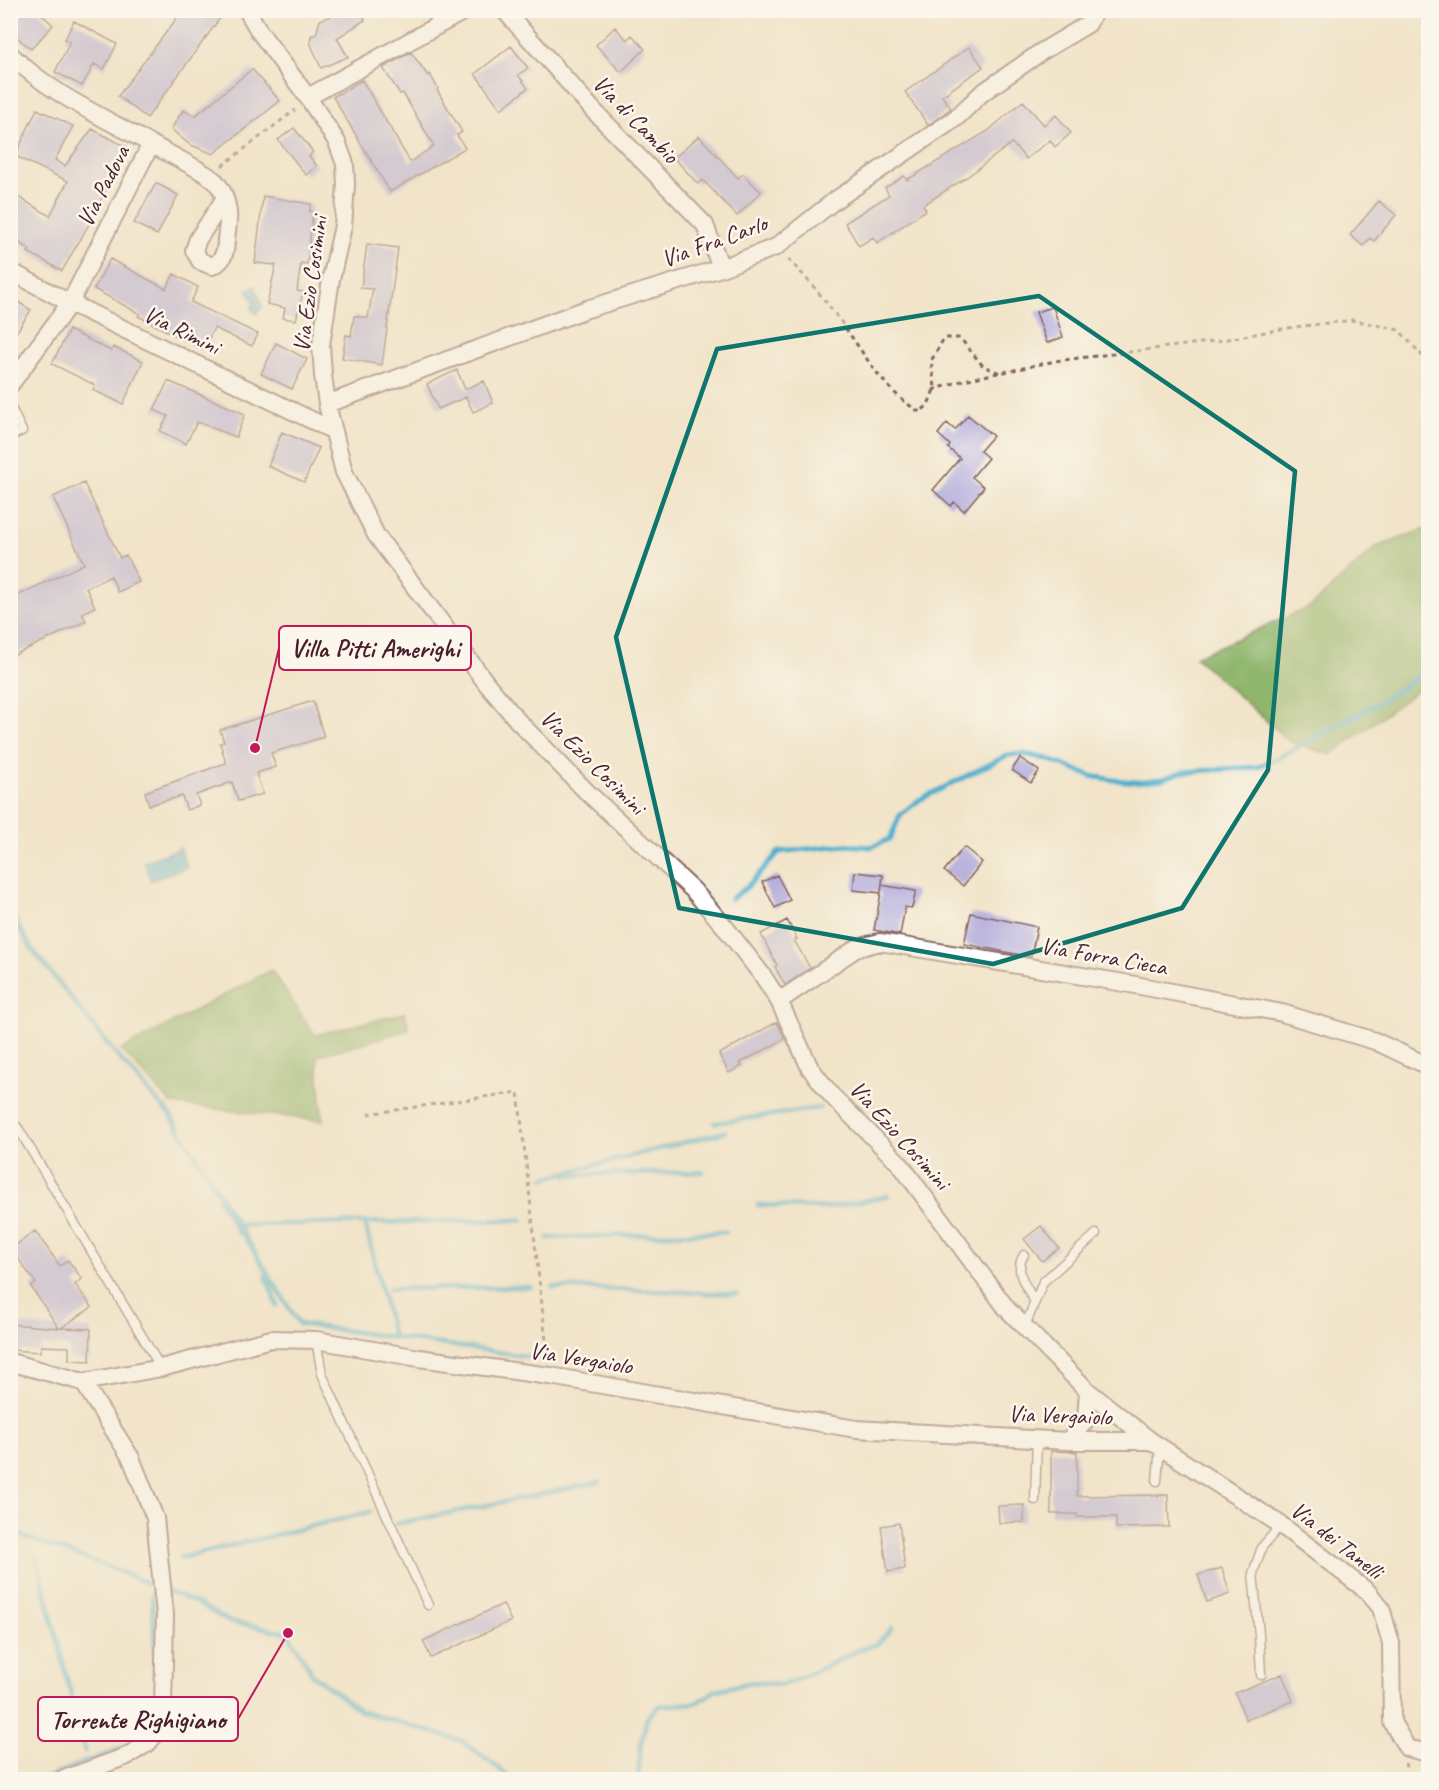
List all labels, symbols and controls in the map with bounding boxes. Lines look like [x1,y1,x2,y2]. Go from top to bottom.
street label: Via di Cambio [587,69,687,171]
street label: Via Padova [70,139,137,232]
street label: Via Fra Carlo [657,207,773,274]
street label: Via Ezio Cosimini [286,212,335,354]
street label: Via Rimini [139,299,227,362]
callout: Villa Pitti Amerighi [279,626,471,670]
text: Villa Pitti Amerighi [290,632,463,665]
street label: Via Ezio Cosimini [534,703,654,823]
street label: Via Forra Cieca [1039,930,1171,982]
street label: Via Ezio Cosimini [843,1074,959,1198]
street label: Via Vergaiolo [527,1335,636,1381]
street label: Via Vergaiolo [1008,1398,1114,1432]
street label: Via dei Tanelli [1285,1495,1391,1587]
callout: Torrente Righigiano [38,1697,238,1741]
text: Torrente Righigiano [50,1703,228,1736]

